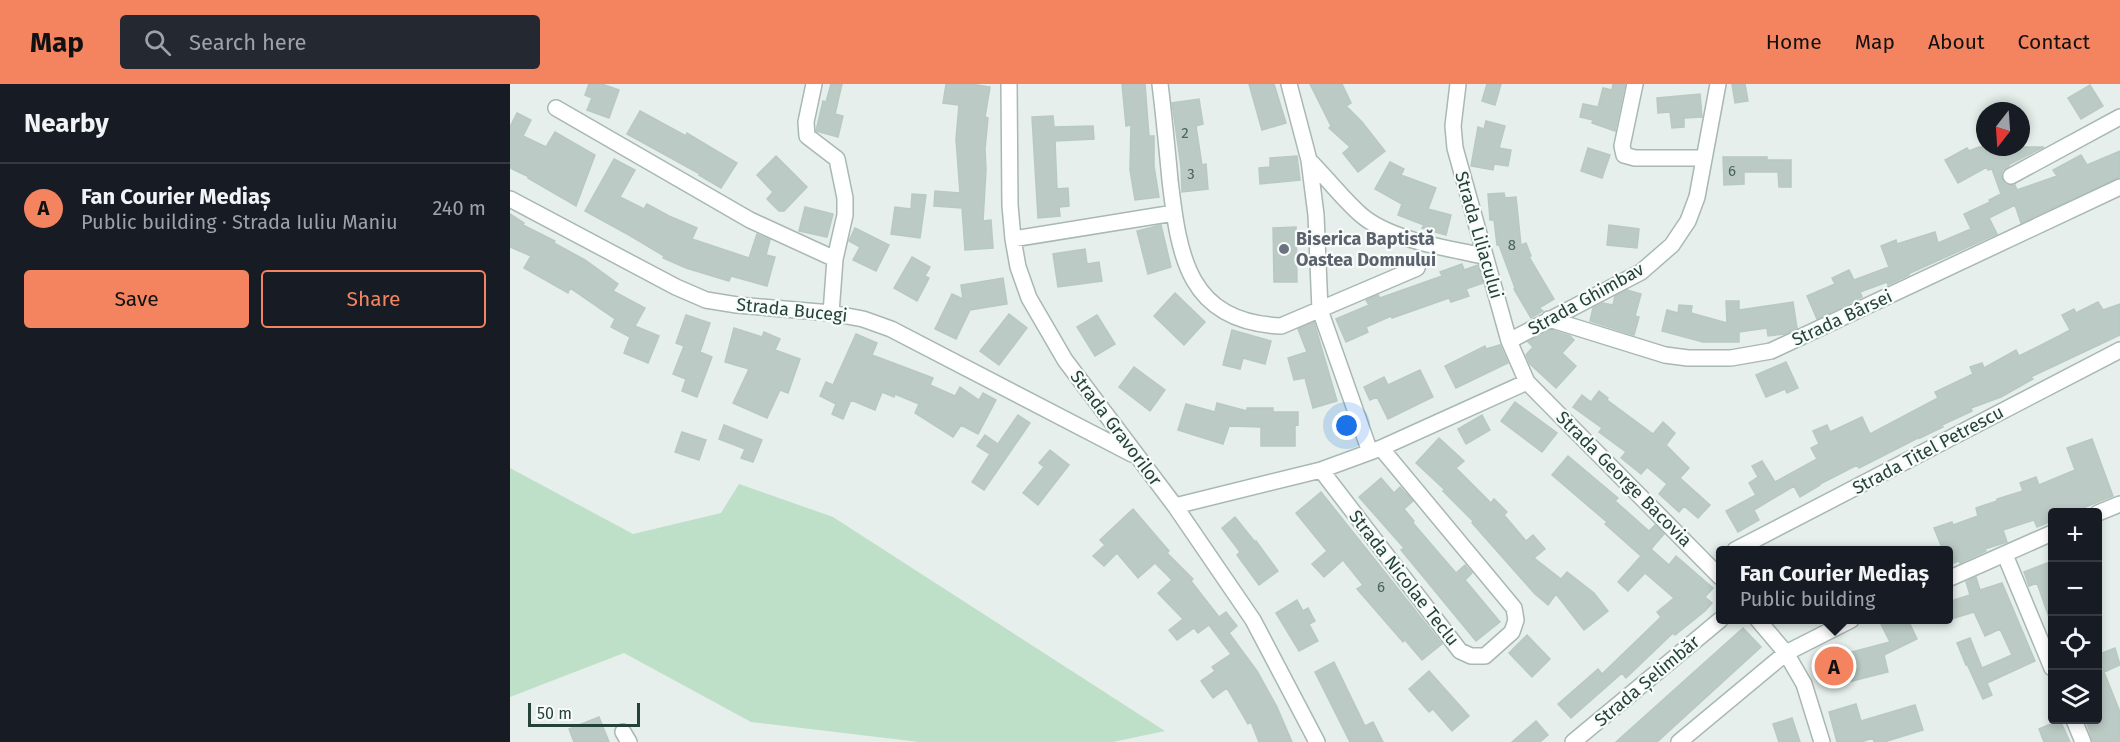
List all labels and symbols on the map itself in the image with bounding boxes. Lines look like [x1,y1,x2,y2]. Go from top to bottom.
north arrow [1976,102,2030,156]
house number: 2 [1181,124,1189,142]
house number: 6 [1728,162,1736,180]
house number: 3 [1187,165,1195,183]
street label: Strada Liliacului [1450,169,1508,301]
place label: Biserica Baptistă Oastea Domnului [1296,228,1436,271]
house number: 8 [1508,236,1516,254]
marker: Biserica Baptistă Oastea Domnului [1277,242,1291,256]
street label: Strada Ghimbav [1524,258,1648,340]
street label: Strada Bârsei [1788,285,1896,351]
street label: Strada Bucegi [735,293,849,327]
street label: Strada Gravorilor [1065,366,1167,490]
street label: Strada Titel Petrescu [1849,401,2007,499]
street label: Strada George Bacovia [1552,407,1696,551]
your location [1332,411,1361,440]
street label: Strada Nicolae Teclu [1344,506,1464,650]
house number: 6 [1377,578,1385,596]
street label: Strada Șelimbăr [1590,631,1705,732]
pin: A [1814,644,1854,688]
scale bar [528,700,640,728]

